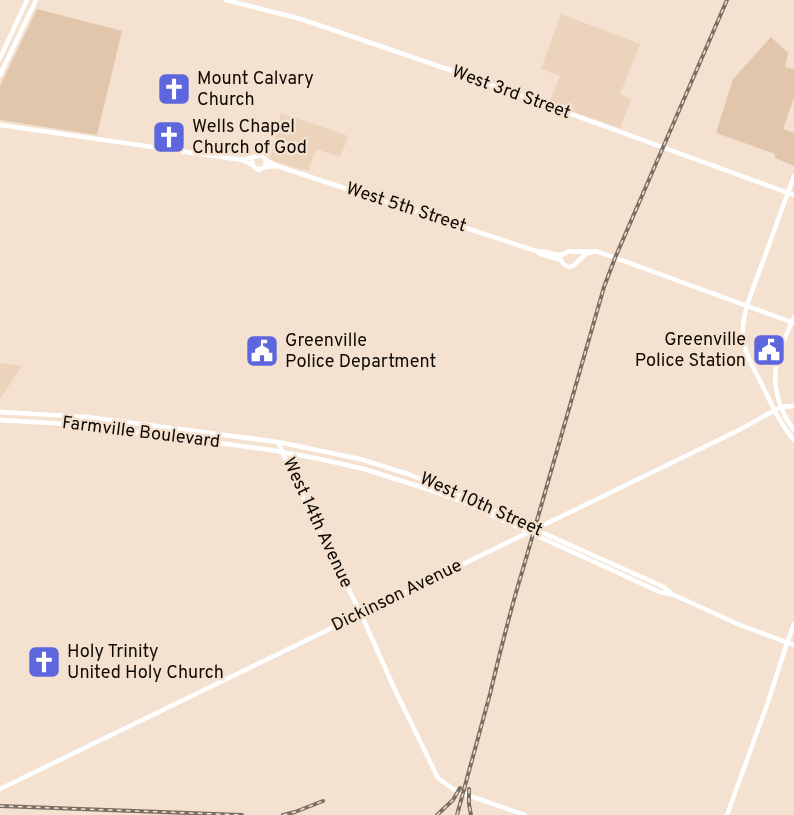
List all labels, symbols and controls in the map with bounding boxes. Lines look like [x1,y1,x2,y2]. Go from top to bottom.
street label: West 3rd Street [448,61,574,125]
place label: Mount Calvary Church [197,68,314,112]
church icon: Mount Calvary Church [156,71,192,107]
place label: Wells Chapel Church of God [192,116,307,160]
church icon: Wells Chapel Church of God [151,119,187,155]
street label: West 5th Street [343,178,469,238]
place label: Greenville Police Station [635,329,746,373]
place label: Greenville Police Department [285,330,436,374]
public building icon: Greenville Police Station [751,332,787,368]
public building icon: Greenville Police Department [244,333,280,369]
street label: Farmville Boulevard [61,412,221,454]
street label: West 14th Avenue [277,454,357,592]
street label: West 10th Street [416,468,546,542]
street label: Dickinson Avenue [328,555,466,637]
place label: Holy Trinity United Holy Church [67,641,224,685]
church icon: Holy Trinity United Holy Church [26,644,62,680]

